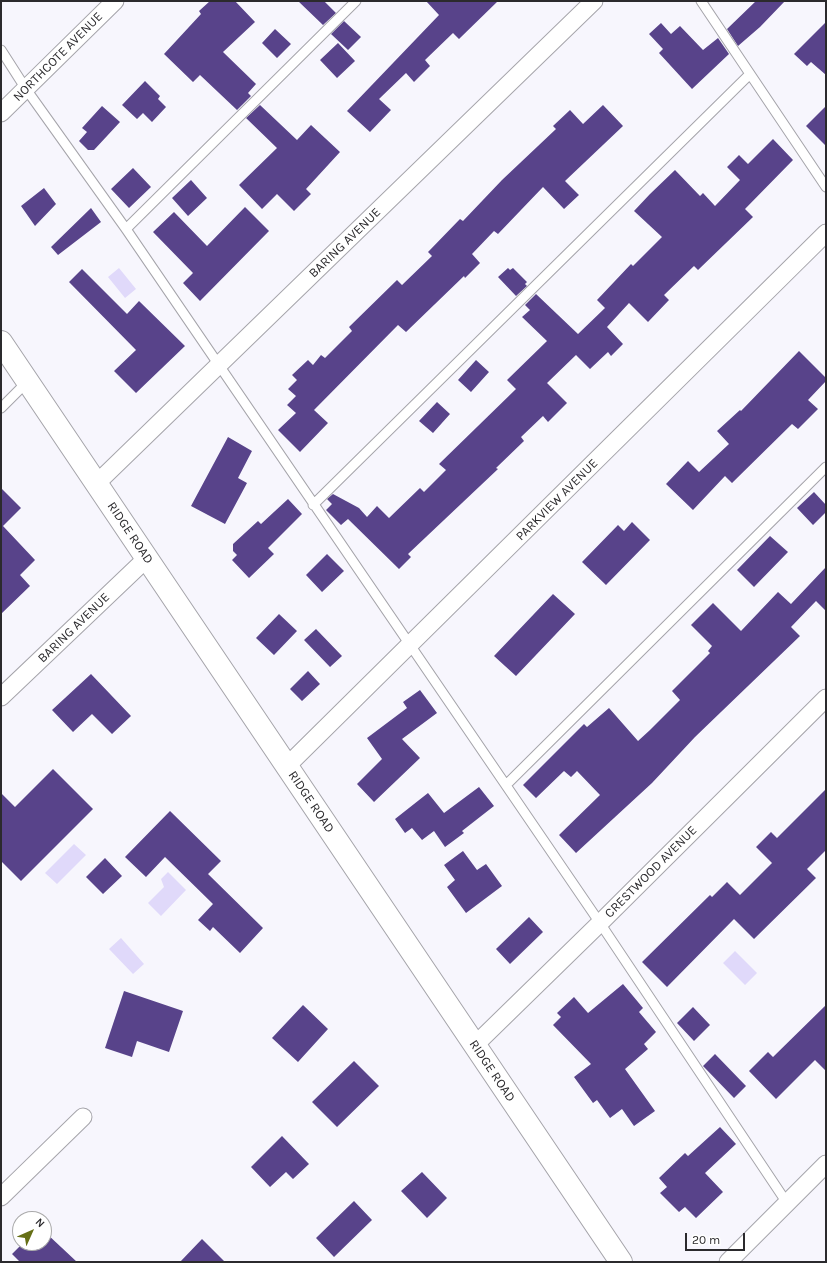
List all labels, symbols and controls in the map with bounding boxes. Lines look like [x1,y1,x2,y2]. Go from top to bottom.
street label: NORTHCOTE AVENUE [10,9,106,105]
street label: BARING AVENUE [306,205,384,281]
street label: PARKVIEW AVENUE [513,456,601,544]
street label: RIDGE ROAD [104,499,156,567]
street label: BARING AVENUE [35,590,113,666]
street label: RIDGE ROAD [285,768,337,836]
street label: CRESTWOOD AVENUE [602,823,700,921]
street label: RIDGE ROAD [466,1037,518,1105]
north arrow [12,1211,52,1251]
text: N [33,1215,48,1230]
scale bar [687,1225,747,1251]
text: 20 m [692,1233,720,1247]

